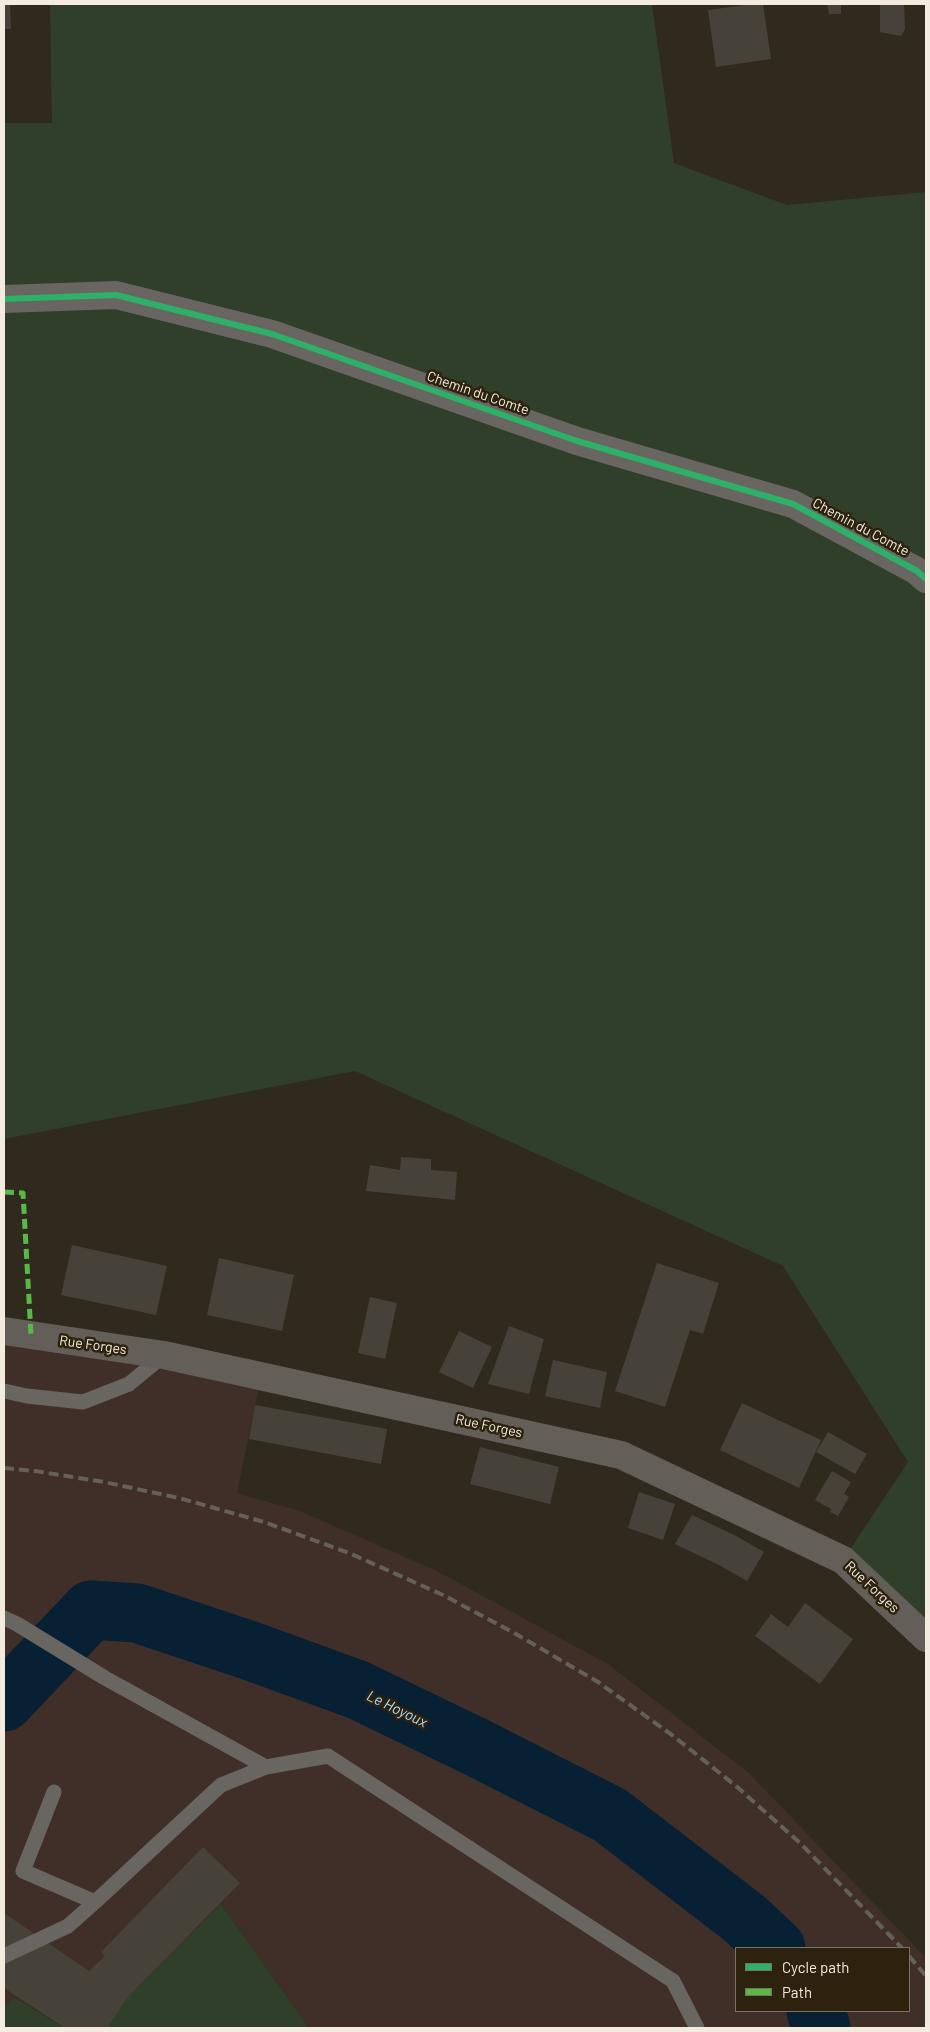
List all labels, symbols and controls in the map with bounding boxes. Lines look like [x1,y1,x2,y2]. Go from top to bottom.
street label: Chemin du Comte [425,368,531,418]
street label: Chemin du Comte [810,494,912,560]
street label: Rue Forges [58,1332,128,1358]
street label: Rue Forges [454,1411,524,1441]
street label: Rue Forges [841,1558,903,1616]
water label: Le Hoyoux [364,1687,430,1731]
legend [735,1947,910,2012]
text: Cycle path [782,1958,849,1976]
text: Path [782,1983,812,2001]

